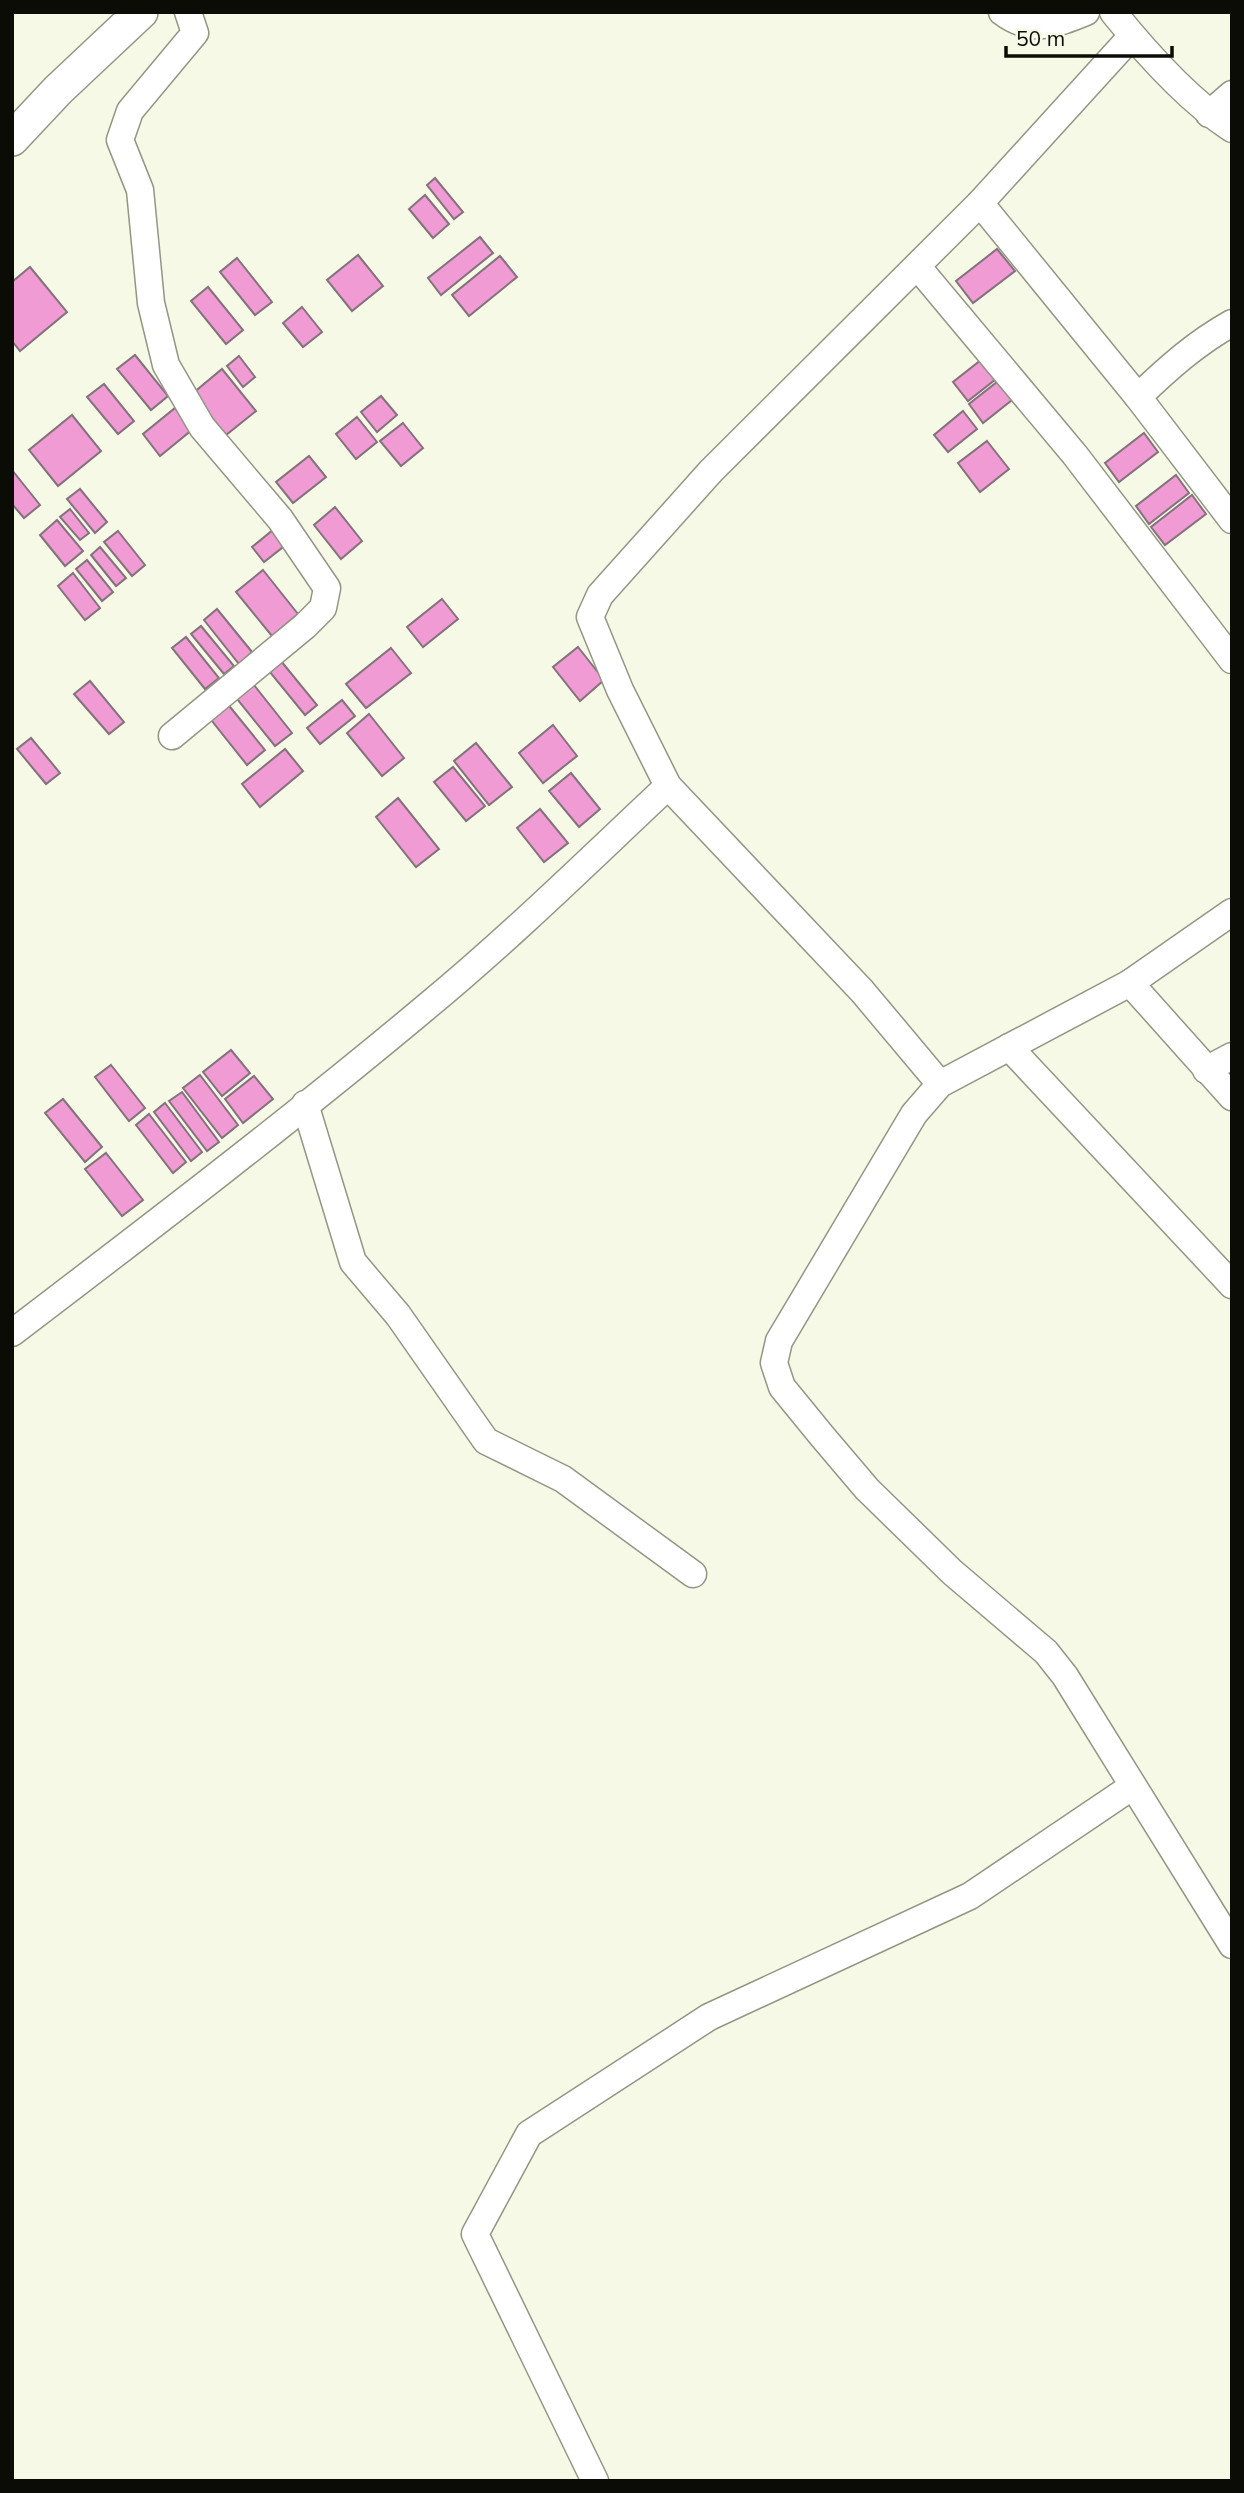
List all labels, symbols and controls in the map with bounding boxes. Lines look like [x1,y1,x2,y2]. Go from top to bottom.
scale bar [1006,14,1172,58]
text: 50 m [1016,25,1065,51]

